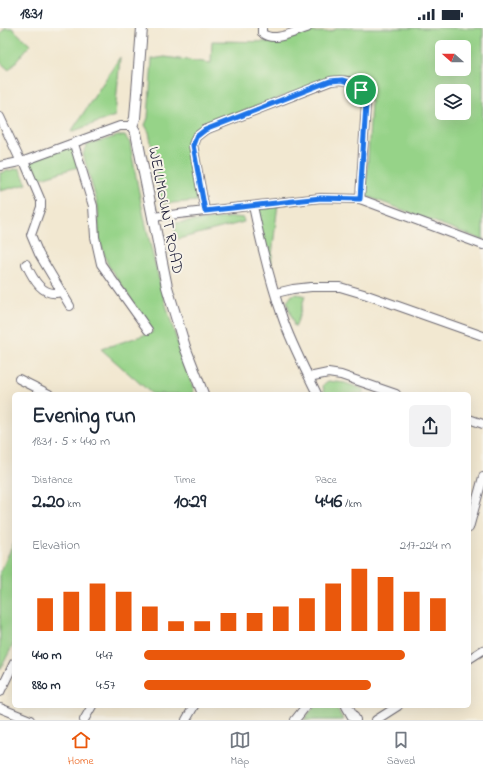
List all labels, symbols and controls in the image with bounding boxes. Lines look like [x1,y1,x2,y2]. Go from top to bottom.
text: 18:31 [20,3,43,25]
north arrow [435,40,471,76]
map controls [435,40,471,120]
pin [344,73,378,107]
icon: arrive [350,79,372,101]
button: layers [435,84,471,120]
street label: WELLMOUNT ROAD [141,145,189,276]
text: Evening run [32,401,136,433]
button: share [409,405,451,447]
text: 18:31 · 5 × 440 m [32,432,110,451]
text: Distance [32,472,73,488]
text: Time [174,472,195,488]
text: Pace [315,472,337,488]
text: 2.20 [32,488,65,517]
text: 10:29 [174,488,206,517]
text: 4:46 [315,488,342,517]
text: km [65,496,81,512]
text: /km [342,496,362,512]
text: Elevation [32,536,80,555]
text: 217–224 m [400,536,451,555]
text: 440 m [32,646,62,665]
text: 4:47 [96,646,113,665]
text: 880 m [32,676,61,695]
text: 4:57 [96,676,115,695]
tab: Home [68,729,93,769]
tab: Map [229,729,251,769]
tab: Saved [386,729,415,769]

